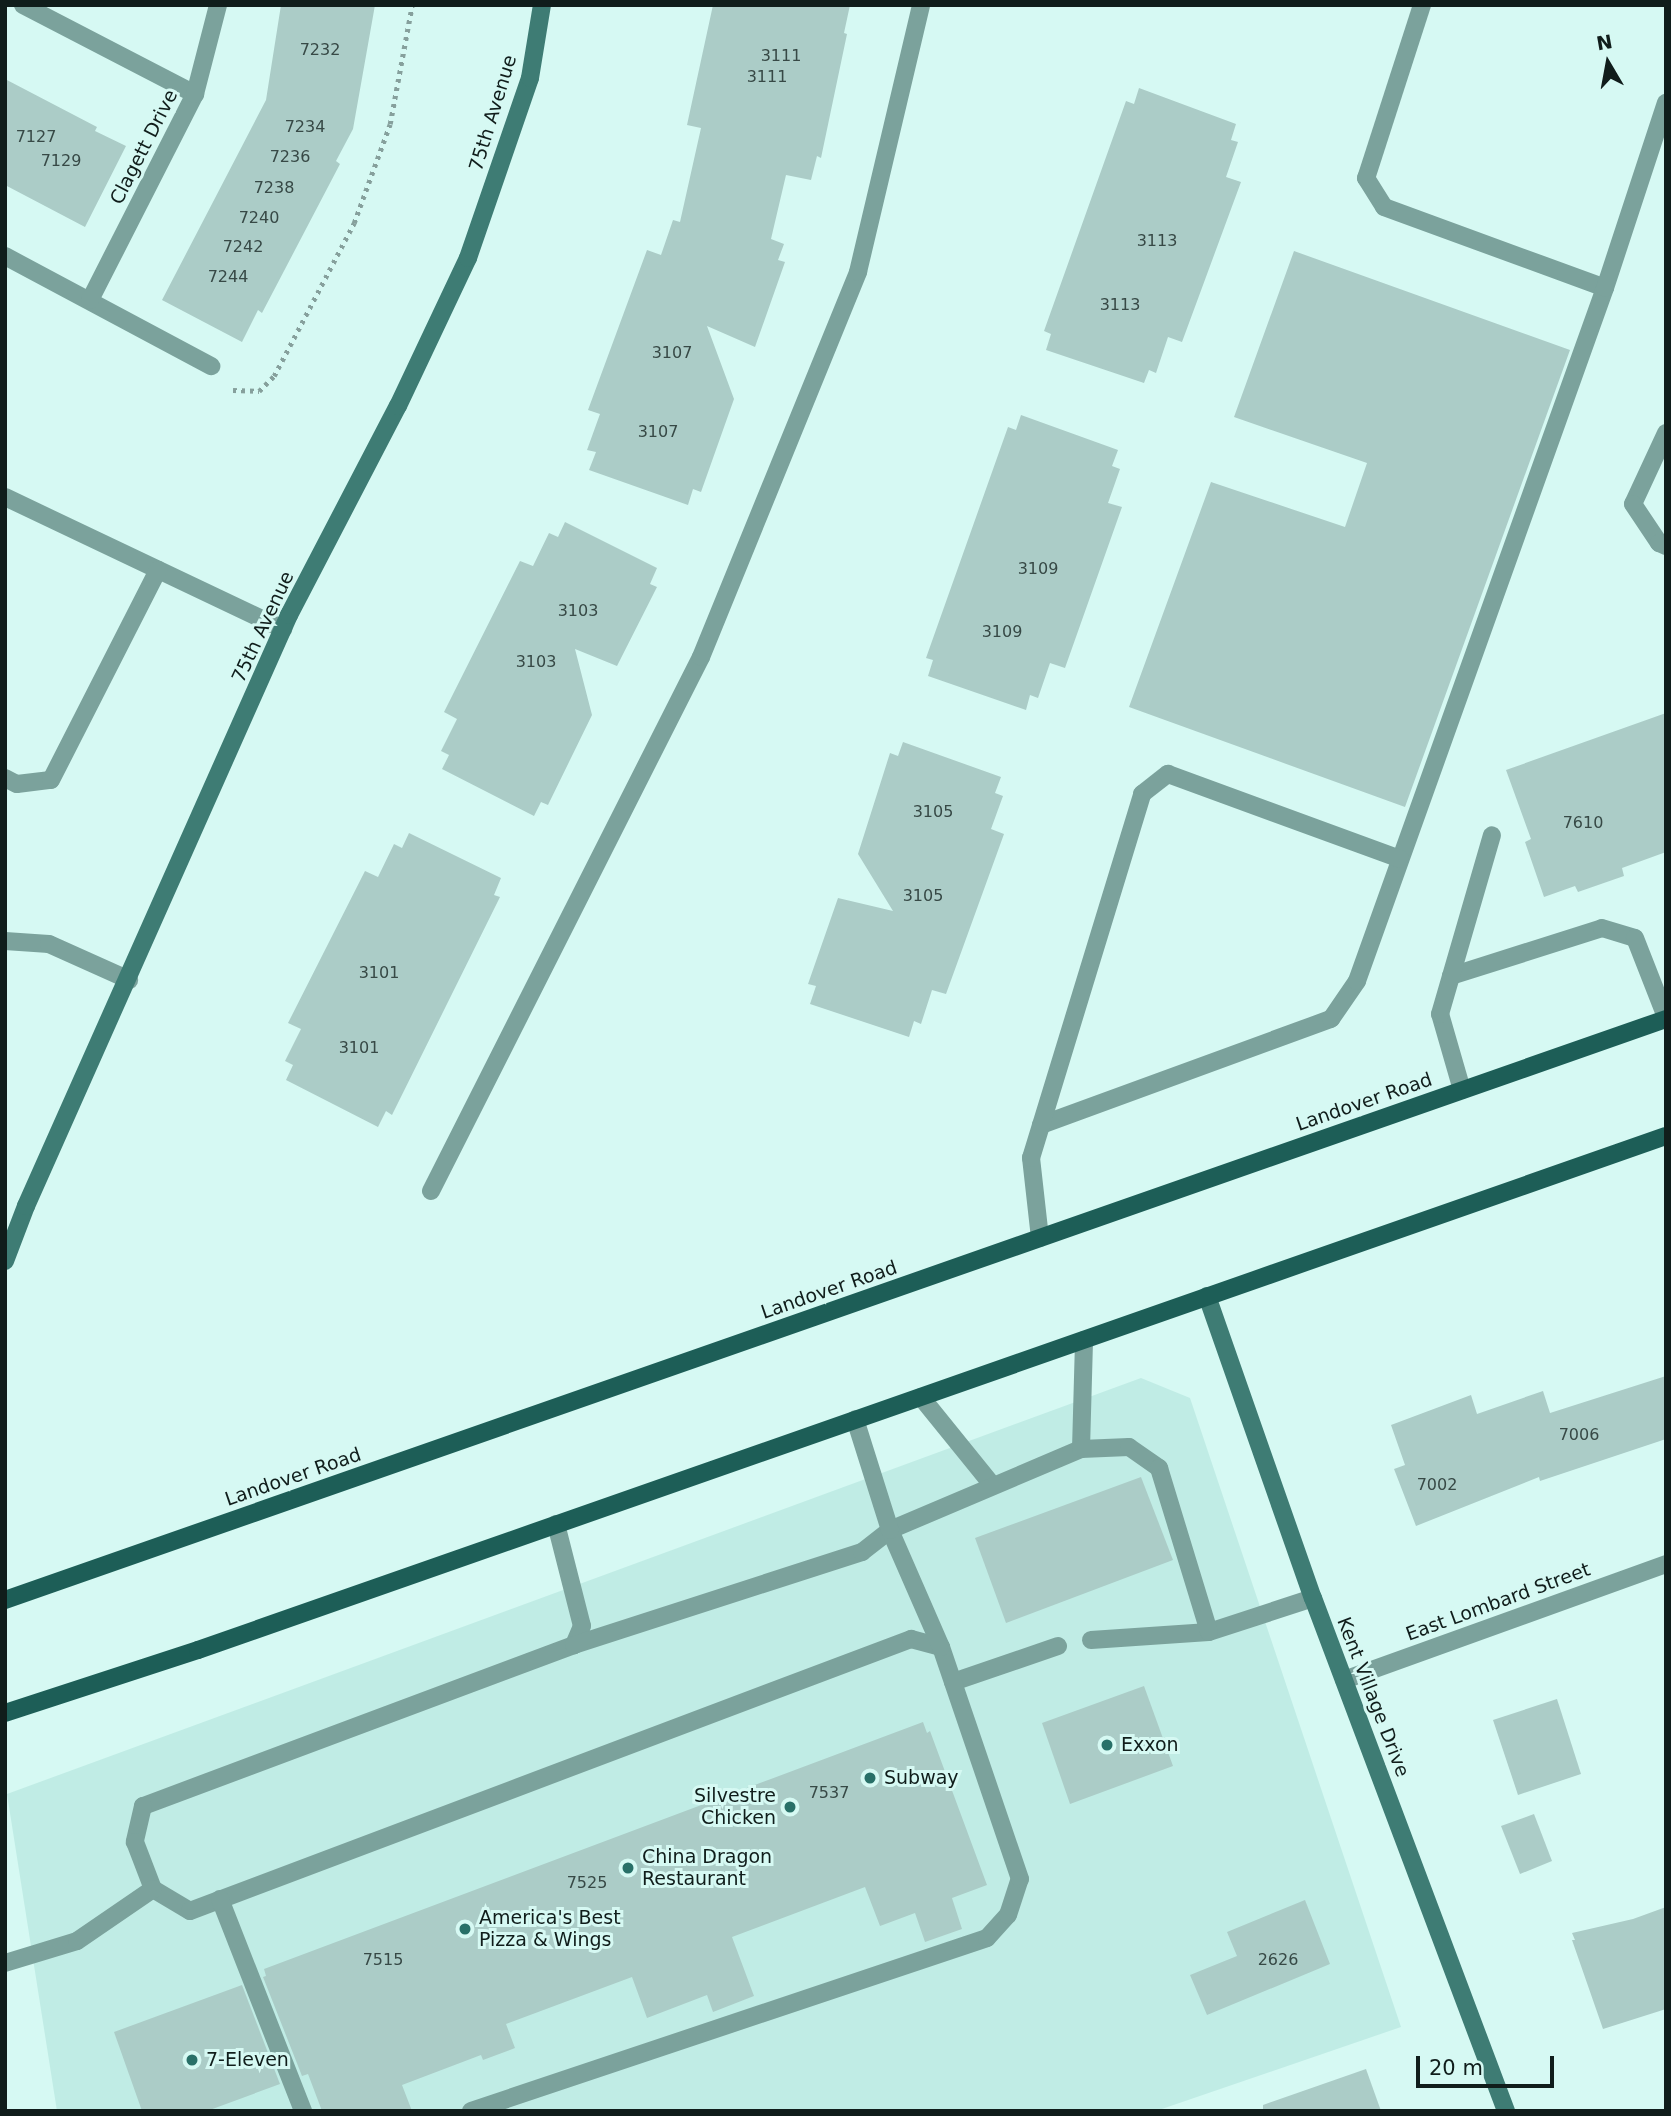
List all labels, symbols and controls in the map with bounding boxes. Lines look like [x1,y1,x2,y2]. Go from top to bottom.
north arrow [1573,28,1643,98]
text: N [1595,30,1614,55]
house number: 7232 [300,40,340,60]
house number: 3111 [761,46,801,66]
street label: 75th Avenue [465,52,521,174]
house number: 3111 [747,67,787,87]
street label: Clagett Drive [105,86,183,208]
house number: 7234 [285,117,325,137]
house number: 7127 [16,127,56,147]
house number: 7236 [270,147,310,167]
house number: 7129 [41,151,81,171]
house number: 7238 [254,178,294,198]
house number: 7240 [239,208,279,228]
house number: 3113 [1137,231,1177,251]
house number: 7242 [223,237,263,257]
house number: 7244 [208,267,248,287]
house number: 3113 [1100,295,1140,315]
house number: 3107 [652,343,692,363]
house number: 3107 [638,422,678,442]
house number: 3109 [1018,559,1058,579]
street label: 75th Avenue [227,568,299,686]
house number: 3103 [558,601,598,621]
house number: 3109 [982,622,1022,642]
house number: 3103 [516,652,556,672]
house number: 3105 [913,802,953,822]
house number: 7610 [1563,813,1603,833]
house number: 3105 [903,886,943,906]
house number: 3101 [359,963,399,983]
house number: 3101 [339,1038,379,1058]
street label: Landover Road [1293,1068,1435,1136]
street label: Landover Road [758,1256,900,1324]
house number: 7006 [1559,1425,1599,1445]
street label: Landover Road [222,1443,364,1511]
house number: 7002 [1417,1475,1457,1495]
street label: East Lombard Street [1403,1558,1593,1646]
street label: Kent Village Drive [1332,1614,1414,1780]
place label: Exxon [1121,1734,1179,1756]
marker: Exxon [1099,1737,1115,1753]
place label: Subway [884,1767,959,1789]
marker: Subway [862,1770,878,1786]
house number: 7537 [809,1783,849,1803]
place label: Silvestre Chicken [694,1785,776,1829]
marker: Silvestre Chicken [782,1799,798,1815]
place label: China Dragon Restaurant [642,1846,772,1890]
marker: China Dragon Restaurant [620,1860,636,1876]
house number: 7525 [567,1873,607,1893]
place label: America's Best Pizza & Wings [479,1907,621,1951]
marker: America's Best Pizza & Wings [457,1921,473,1937]
house number: 7515 [363,1950,403,1970]
house number: 2626 [1258,1950,1298,1970]
scale bar [1419,2042,1557,2086]
place label: 7-Eleven [206,2049,289,2071]
marker: 7-Eleven [184,2052,200,2068]
text: 20 m [1429,2056,1483,2080]

